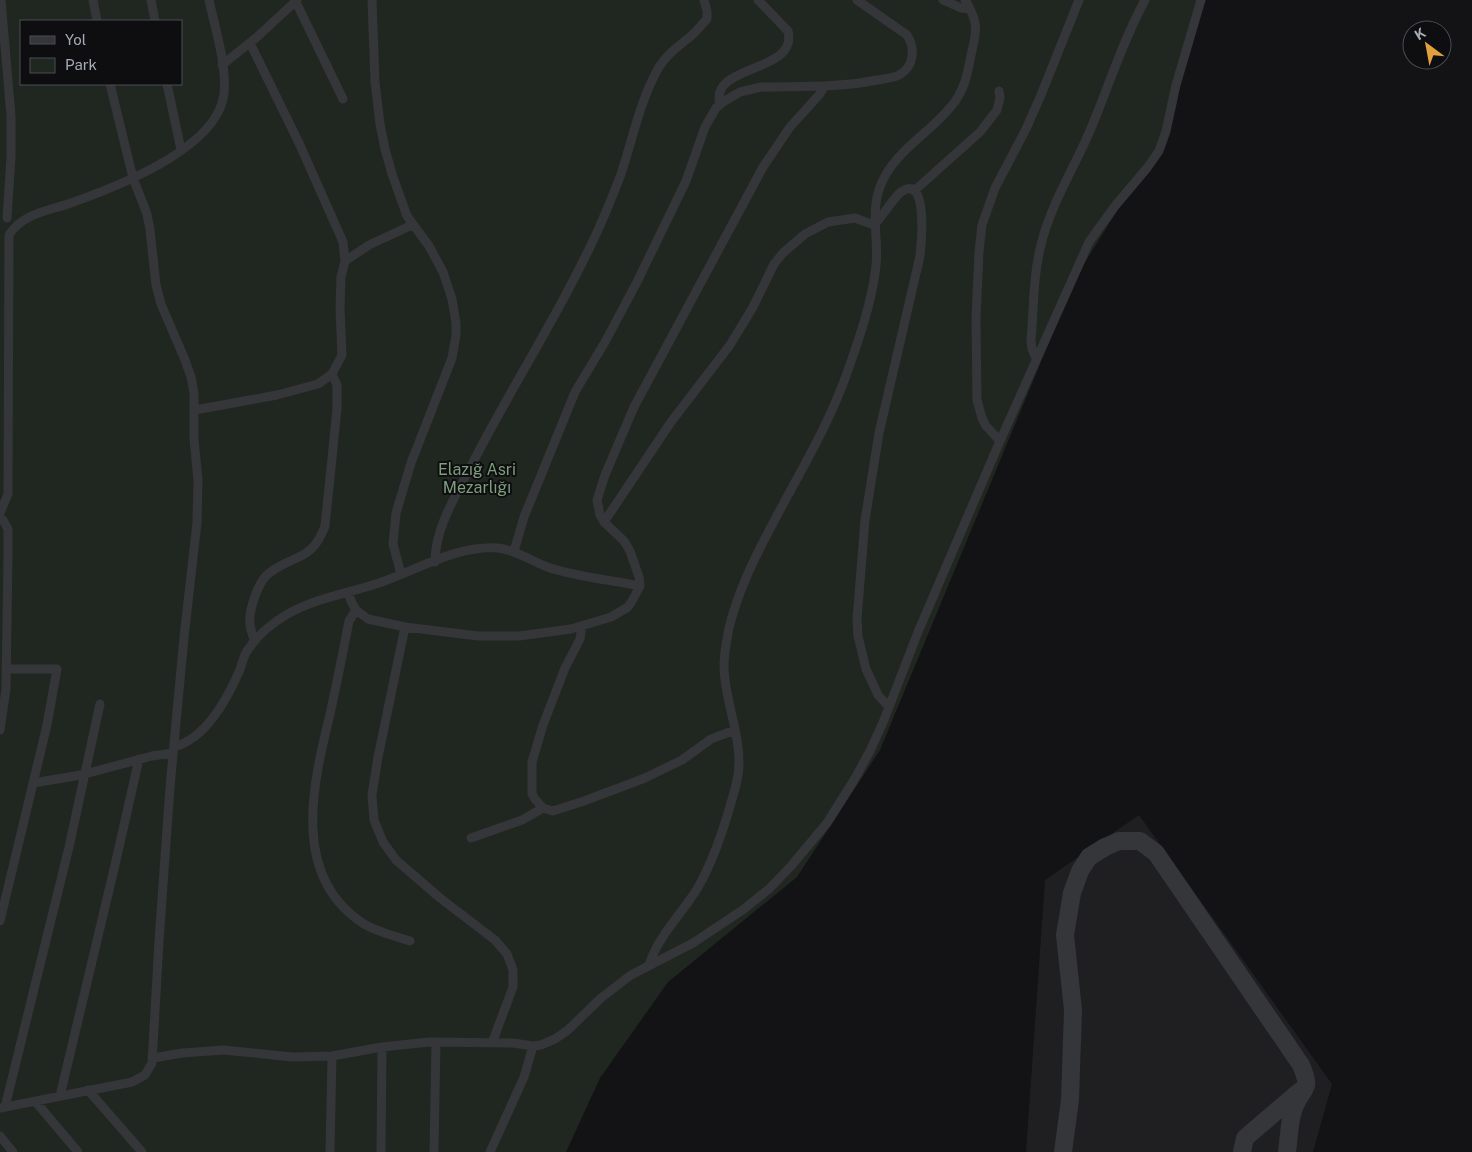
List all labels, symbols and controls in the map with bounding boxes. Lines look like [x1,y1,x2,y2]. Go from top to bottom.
legend [20,20,182,85]
north arrow [1402,20,1452,70]
text: K [1412,25,1429,43]
text: Yol [65,31,86,48]
text: Park [65,56,97,73]
park label: Elazığ Asri Mezarlığı [438,460,516,497]

